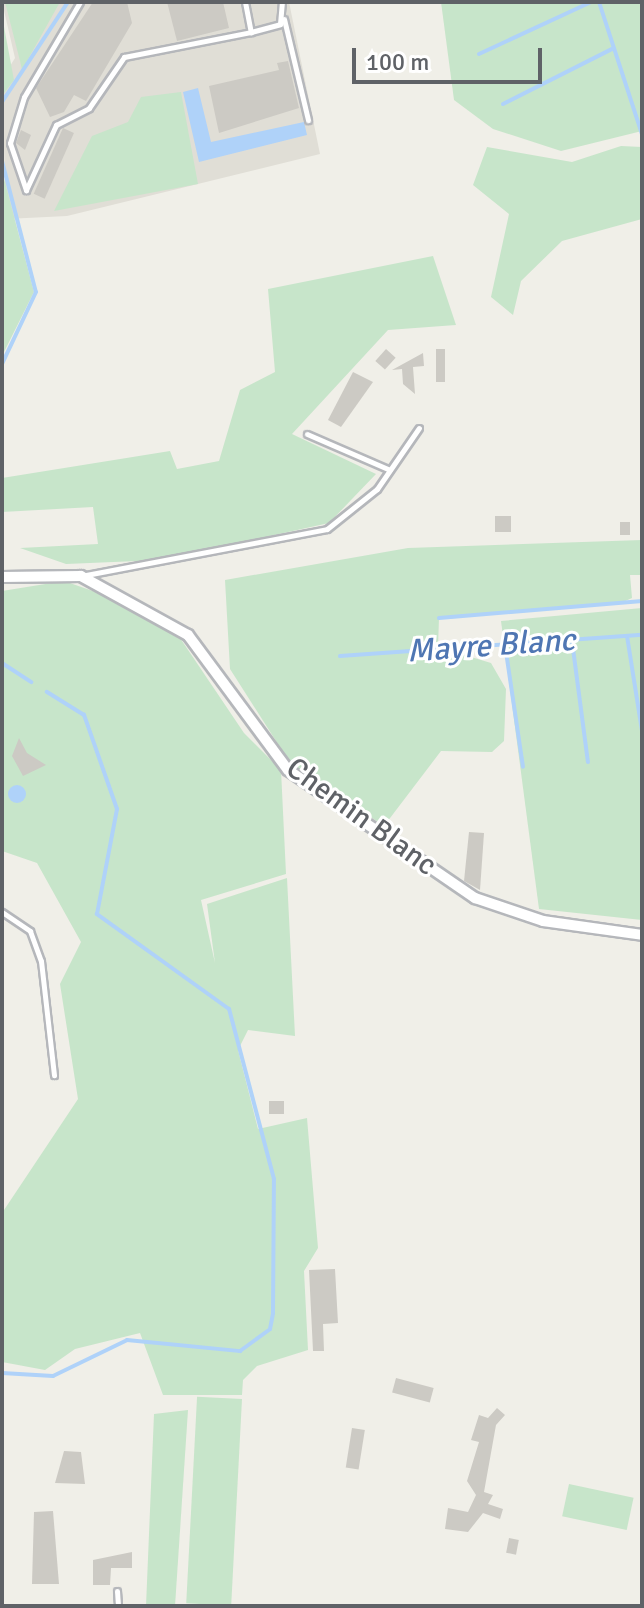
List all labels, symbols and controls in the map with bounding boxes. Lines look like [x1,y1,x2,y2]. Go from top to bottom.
scale bar [356,32,546,82]
text: 100 m [366,47,429,77]
water label: Mayre Blanc [406,621,576,671]
street label: Chemin Blanc [279,750,443,884]

